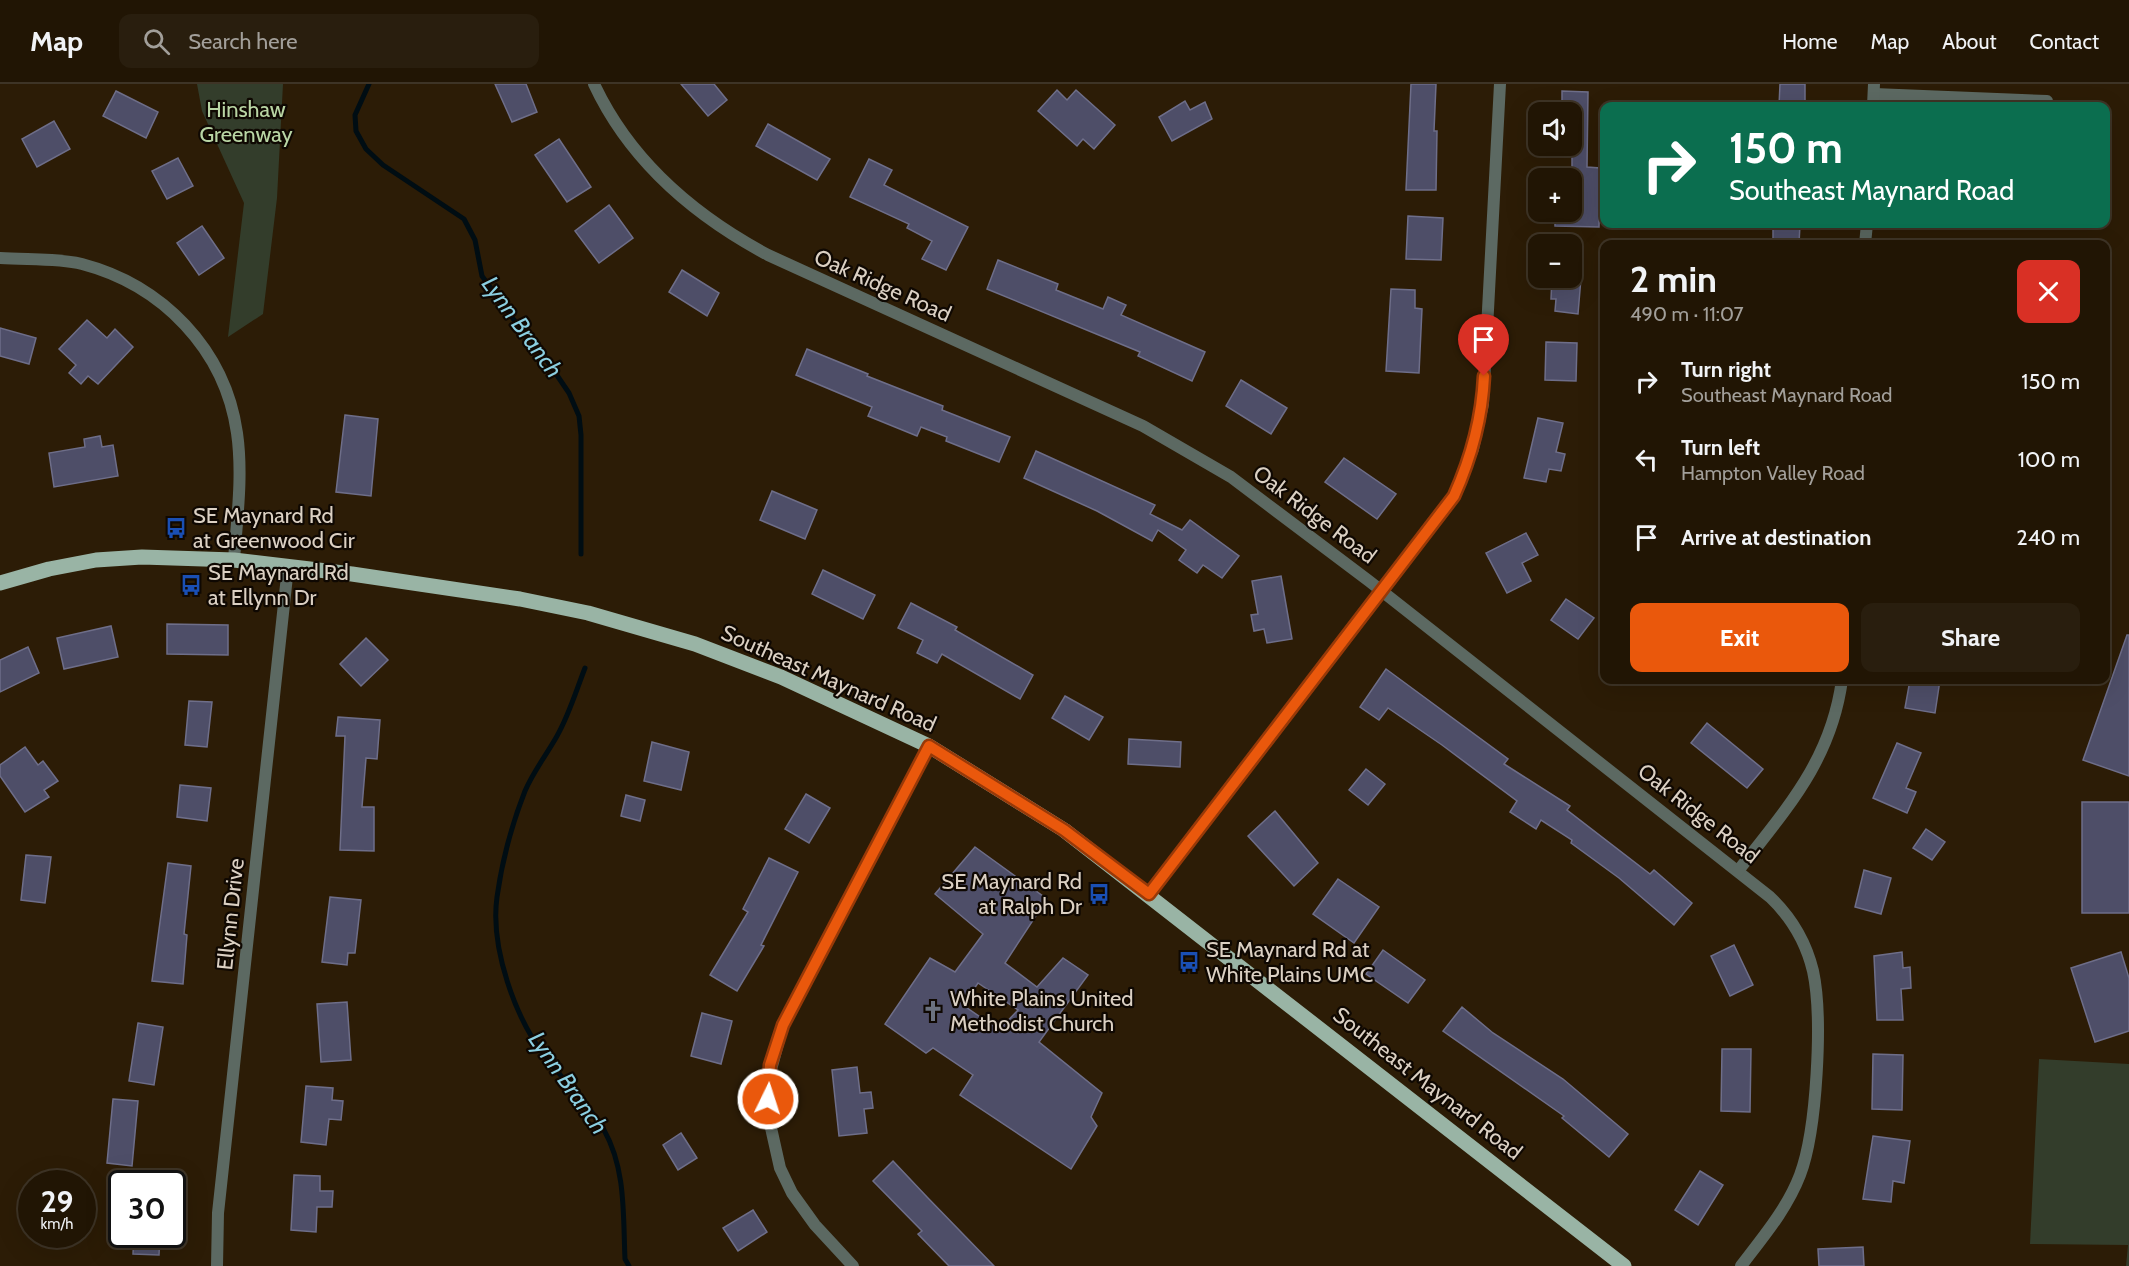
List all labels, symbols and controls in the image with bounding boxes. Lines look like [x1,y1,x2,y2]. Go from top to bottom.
search box [119,14,539,68]
text: Map [30,24,83,58]
icon: search [140,25,173,58]
text: Search here [188,28,297,55]
text: Home [1782,29,1838,54]
text: Map [1871,29,1909,54]
text: About [1942,29,1996,54]
text: Contact [2029,29,2099,54]
park label: Hinshaw Greenway [199,96,293,148]
map controls [1528,102,1582,288]
button: sound [1528,102,1582,156]
text: 150 m [1729,122,1843,174]
icon: right [1630,126,1708,204]
button: + [1528,168,1582,222]
text: Southeast Maynard Road [1729,174,2014,207]
button: − [1528,234,1582,288]
street label: Oak Ridge Road [810,243,955,328]
text: 2 min [1630,257,1717,301]
button: close [2017,260,2080,323]
water label: Lynn Branch [476,270,569,383]
text: 490 m · 11:07 [1630,302,1744,326]
pin [1458,314,1509,376]
icon: arrive [1467,323,1500,356]
text: Turn right [1681,356,1771,383]
icon: right [1630,365,1663,398]
text: 150 m [2021,368,2080,395]
text: Southeast Maynard Road [1681,383,1892,407]
text: Turn left [1681,434,1760,461]
icon: left [1630,443,1663,476]
text: 100 m [2018,446,2080,473]
street label: Oak Ridge Road [1248,459,1382,569]
text: Hampton Valley Road [1681,461,1865,485]
place label: SE Maynard Rd at Greenwood Cir [193,502,355,554]
bus stop icon: SE Maynard Rd at Greenwood Cir [164,516,188,540]
icon: arrive [1630,521,1663,554]
text: Arrive at destination [1681,524,1871,551]
text: 240 m [2016,524,2080,551]
place label: SE Maynard Rd at Ellynn Dr [208,559,349,611]
bus stop icon: SE Maynard Rd at Ellynn Dr [179,573,203,597]
button: Exit [1630,603,1849,672]
button: Share [1861,603,2080,672]
street label: Southeast Maynard Road [717,619,940,738]
street label: Oak Ridge Road [1632,758,1765,869]
street label: Ellynn Drive [211,857,250,971]
place label: SE Maynard Rd at Ralph Dr [941,868,1082,920]
bus stop icon: SE Maynard Rd at Ralph Dr [1087,882,1111,906]
place label: SE Maynard Rd at White Plains UMC [1206,936,1373,988]
bus stop icon: SE Maynard Rd at White Plains UMC [1177,950,1201,974]
place label: White Plains United Methodist Church [950,985,1134,1037]
church icon: White Plains United Methodist Church [921,999,945,1023]
street label: Southeast Maynard Road [1328,1001,1528,1166]
water label: Lynn Branch [523,1026,614,1140]
position arrow [736,1067,800,1131]
speed limit sign: 30 [108,1170,186,1248]
text: 29 [41,1183,73,1220]
text: km/h [41,1215,73,1233]

